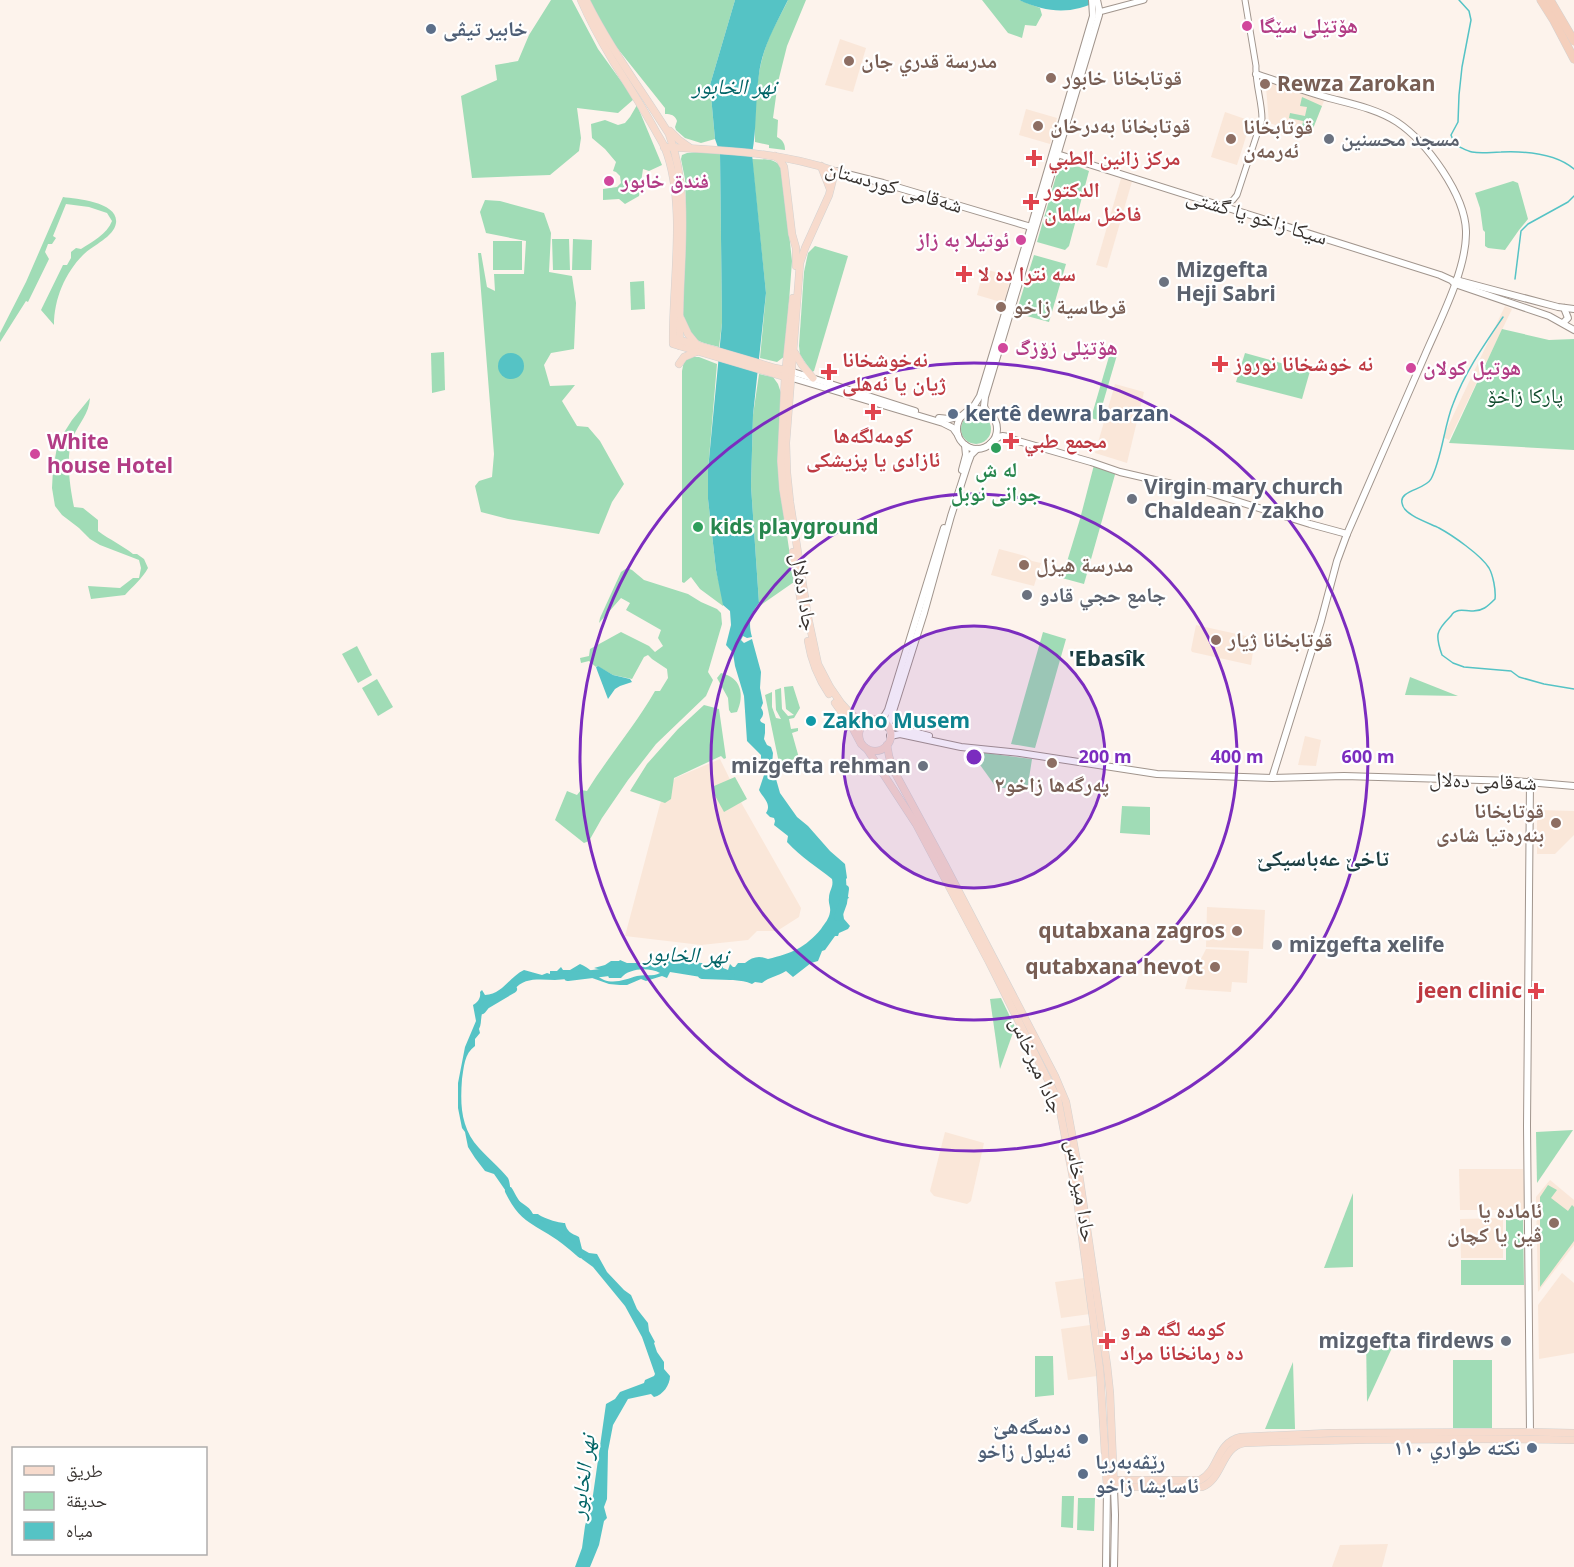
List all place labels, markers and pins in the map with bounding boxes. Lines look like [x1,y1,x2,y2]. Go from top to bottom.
place label: هۆتێلی سێگا [1259,11,1358,39]
place label: خابیر تیڤی [443,14,528,42]
marker: هۆتێلی سێگا [1240,19,1254,33]
marker: خابیر تیڤی [424,22,438,36]
place label: مدرسة قدري جان [861,46,997,77]
marker: مدرسة قدري جان [842,54,856,68]
place label: قوتابخانا خابور [1062,63,1182,91]
place label: Rewza Zarokan [1277,69,1435,97]
marker: قوتابخانا خابور [1044,71,1058,85]
marker: Rewza Zarokan [1258,77,1272,91]
place label: قوتابخانا به‌درخان [1050,111,1190,139]
place label: قوتابخانا ئه‌رمه‌ن [1243,112,1313,164]
marker: قوتابخانا به‌درخان [1031,119,1045,133]
place label: مسجد محسنين [1341,124,1460,152]
marker: قوتابخانا ئه‌رمه‌ن [1224,132,1238,146]
marker: مسجد محسنين [1322,132,1336,146]
place label: مركز زانين الطبي [1048,143,1181,174]
marker: مركز زانين الطبي [1025,149,1043,167]
place label: فندق خابور [620,166,709,194]
marker: فندق خابور [602,174,616,188]
place label: الدكتور فاضل سلمان [1043,175,1141,227]
marker: الدكتور فاضل سلمان [1022,193,1040,211]
place label: ئوتيلا به زاز [916,225,1009,253]
marker: ئوتيلا به زاز [1014,233,1028,247]
place label: Mizgefta Heji Sabri [1176,255,1276,307]
place label: سه نترا ده لا [978,259,1076,287]
marker: سه نترا ده لا [955,265,973,283]
marker: Mizgefta Heji Sabri [1157,275,1171,289]
place label: قرطاسية زاخو [1013,292,1126,320]
marker: قرطاسية زاخو [994,300,1008,314]
place label: هۆتێلی زۆزگ [1015,333,1118,361]
marker: هۆتێلی زۆزگ [996,341,1010,355]
place label: نەخوشخانا ژيان يا ئەهلى [842,345,946,397]
place label: نه خوشخانا نوروز [1233,349,1373,377]
place label: هوتيل كولان [1423,353,1521,381]
marker: نه خوشخانا نوروز [1211,355,1229,373]
marker: هوتيل كولان [1404,361,1418,375]
marker: نەخوشخانا ژيان يا ئەهلى [820,363,838,381]
place label: kertê dewra barzan [965,399,1169,427]
marker: کومەلگەھا ئازادی یا پزیشکی [864,403,882,421]
marker: kertê dewra barzan [946,407,960,421]
place label: کومەلگەھا ئازادی یا پزیشکی [806,421,940,473]
place label: مجمع طبي [1024,426,1107,457]
place label: White house Hotel [47,427,173,479]
marker: مجمع طبي [1002,432,1020,450]
marker: له ش جوانى نوبل [989,441,1003,455]
marker: White house Hotel [28,447,42,461]
place label: له ش جوانى نوبل [951,455,1041,507]
place label: Virgin mary church Chaldean / zakho [1144,472,1343,524]
marker: Virgin mary church Chaldean / zakho [1125,492,1139,506]
place label: kids playground [710,512,879,540]
marker: kids playground [691,520,705,534]
place label: مدرسة هيزل [1036,550,1134,578]
marker: مدرسة هيزل [1017,558,1031,572]
place label: جامع حجي قادو [1039,580,1166,611]
marker: جامع حجي قادو [1020,588,1034,602]
place label: قوتابخانا ژيار [1227,625,1332,653]
marker: قوتابخانا ژيار [1209,633,1223,647]
place label: Zakho Musem [823,706,970,734]
marker: Zakho Musem [804,714,818,728]
centre of rings [964,747,984,767]
place label: mizgefta rehman [731,751,911,779]
marker: پەرگەها زاخو۲ [1045,756,1059,770]
marker: mizgefta rehman [916,759,930,773]
place label: پەرگەها زاخو۲ [995,770,1109,798]
place label: قوتابخانا بنەرەتیا شادی [1436,796,1544,848]
marker: قوتابخانا بنەرەتیا شادی [1549,816,1563,830]
place label: qutabxana zagros [1038,916,1225,944]
marker: qutabxana zagros [1230,924,1244,938]
place label: mizgefta xelife [1289,930,1445,958]
marker: mizgefta xelife [1270,938,1284,952]
place label: qutabxana hevot [1025,952,1203,980]
marker: qutabxana hevot [1208,960,1222,974]
place label: jeen clinic [1415,976,1522,1004]
marker: jeen clinic [1527,982,1545,1000]
place label: ئاماده یا ڤین یا کچان [1447,1196,1542,1248]
marker: ئاماده یا ڤین یا کچان [1547,1216,1561,1230]
place label: كومه لگه هـ و ده رمانخانا مراد [1120,1314,1244,1366]
place label: mizgefta firdews [1319,1326,1494,1354]
marker: كومه لگه هـ و ده رمانخانا مراد [1098,1332,1116,1350]
marker: mizgefta firdews [1499,1334,1513,1348]
place label: ده‌سگه‌هێ ئه‌يلول زاخو [977,1412,1071,1464]
marker: ده‌سگه‌هێ ئه‌يلول زاخو [1076,1432,1090,1446]
place label: نكته طواري ١١٠ [1393,1433,1520,1464]
marker: نكته طواري ١١٠ [1525,1441,1539,1455]
place label: رێڤه‌به‌ريا ئاسايشا زاخو [1095,1447,1199,1499]
marker: رێڤه‌به‌ريا ئاسايشا زاخو [1076,1467,1090,1481]

